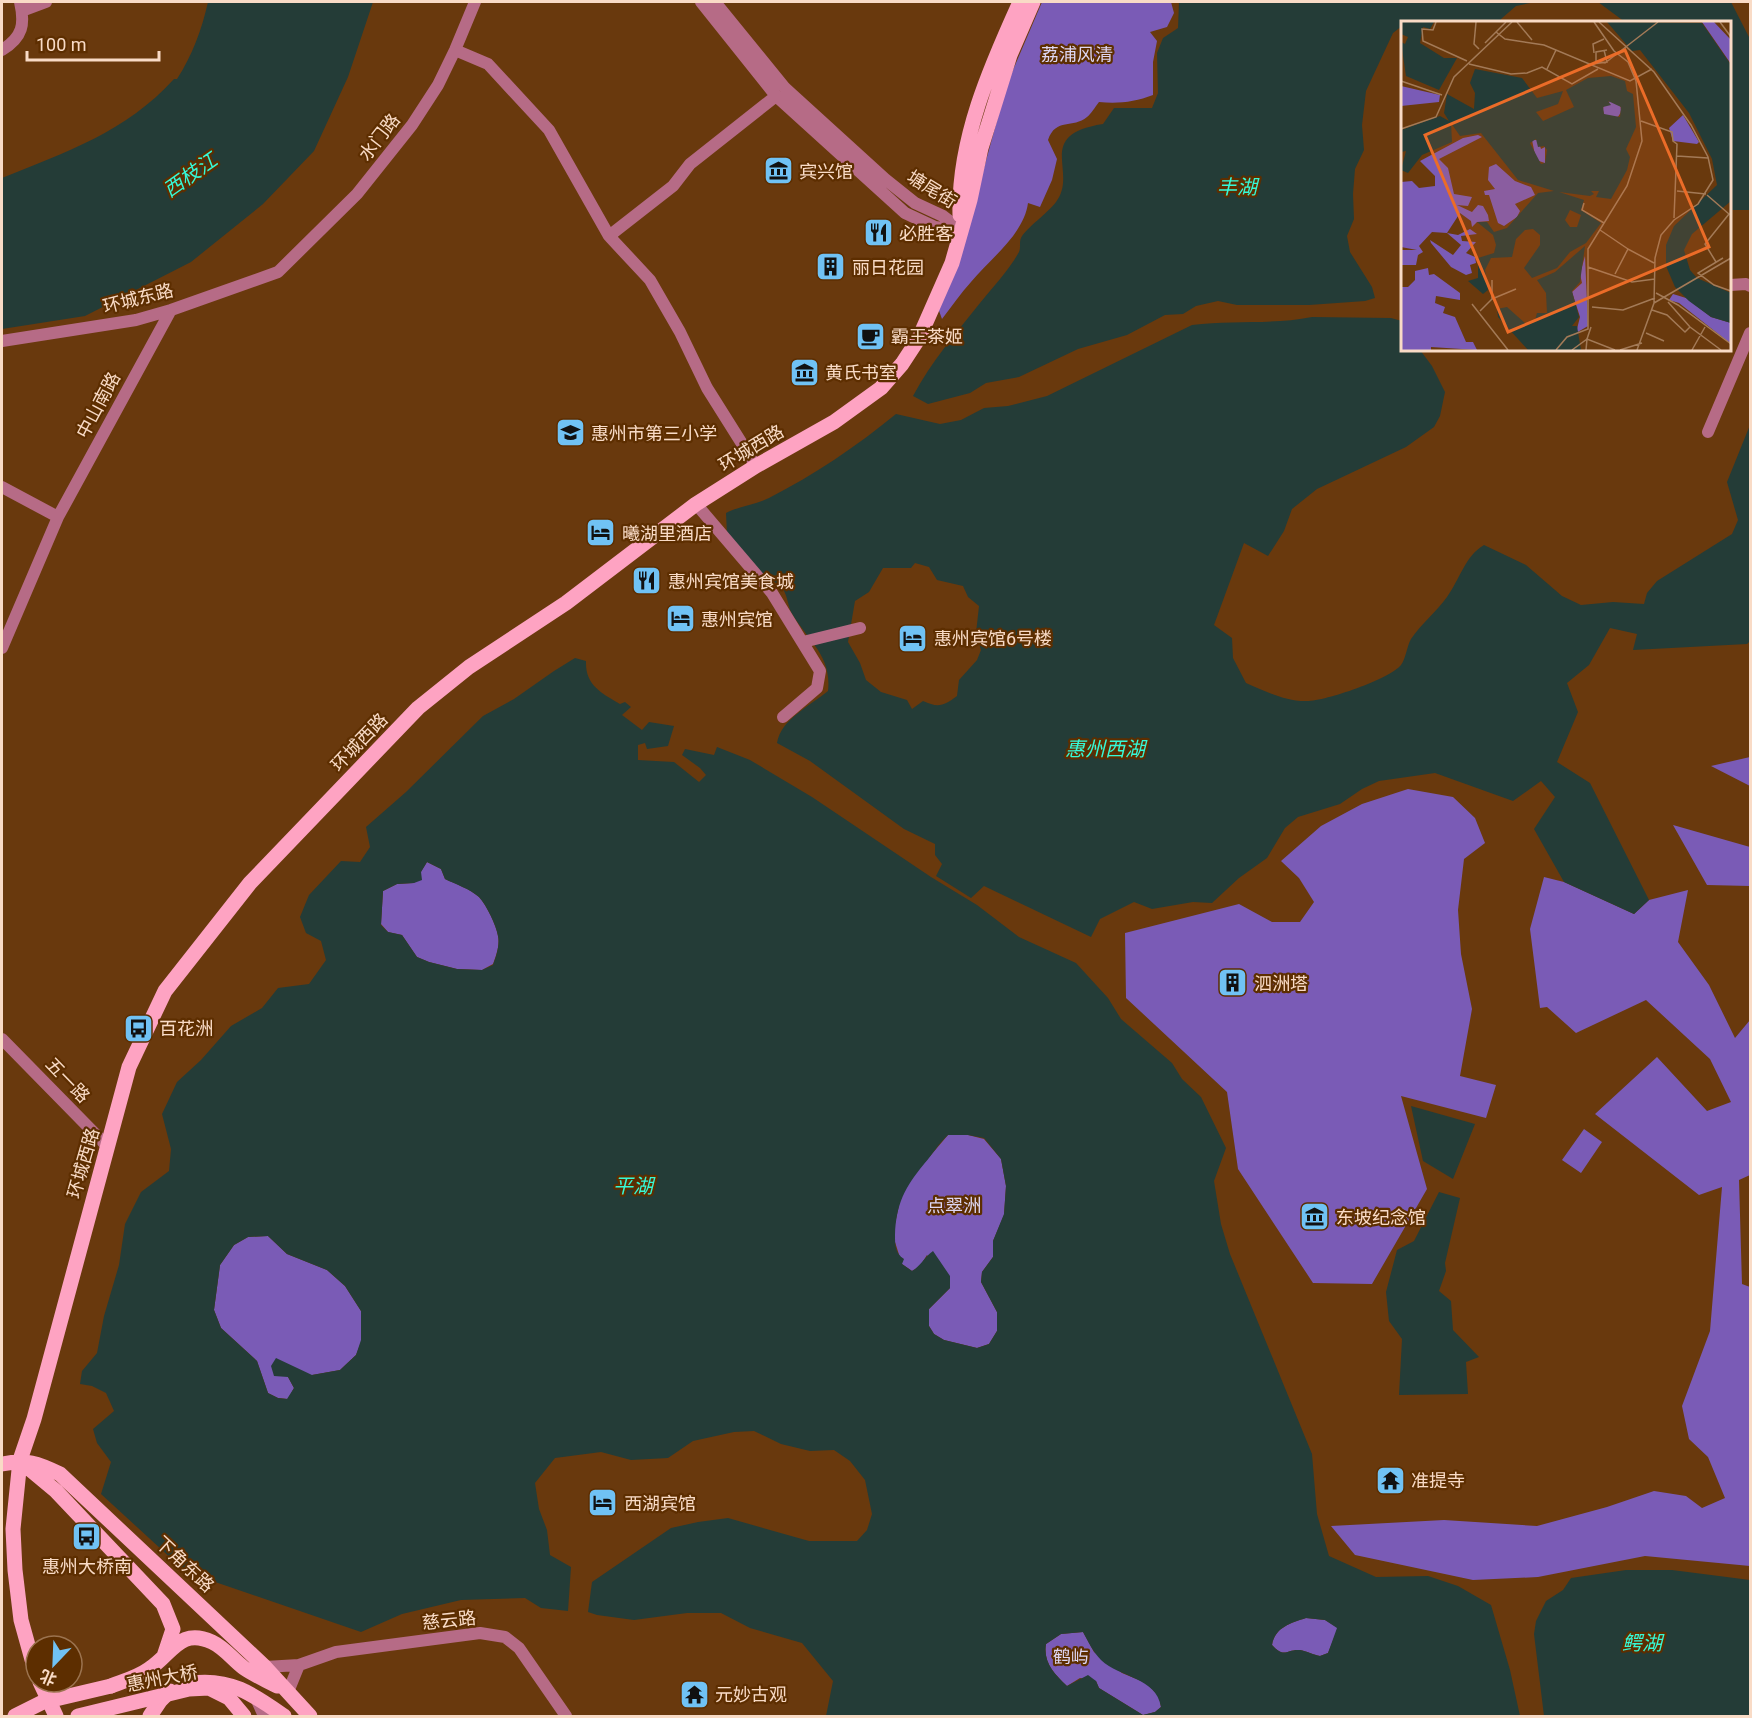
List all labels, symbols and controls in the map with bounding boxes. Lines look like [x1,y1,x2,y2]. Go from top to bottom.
inset map [1401,21,1731,351]
scale bar [27,24,159,62]
text: 100 m [36,34,87,55]
park label: 荔浦风清 [1041,44,1113,65]
street label: 水门路 [354,109,404,165]
water label: 西枝江 [159,147,223,202]
museum icon: 宾兴馆 [762,155,794,187]
place label: 宾兴馆 [799,161,853,182]
street label: 塘尾街 [904,166,960,212]
water label: 丰湖 [1217,175,1260,199]
restaurant icon: 必胜客 [862,217,894,249]
place label: 必胜客 [899,223,953,244]
building icon: 丽日花园 [815,251,847,283]
place label: 丽日花园 [852,257,924,278]
street label: 环城东路 [101,279,175,317]
cafe icon: 霸王茶姬 [854,320,886,352]
place label: 霸王茶姬 [891,326,963,347]
museum icon: 黄氏书室 [788,356,820,388]
place label: 黄氏书室 [825,362,897,383]
street label: 中山南路 [72,368,124,442]
school or university icon: 惠州市第三小学 [554,417,586,449]
street label: 环城西路 [715,420,787,476]
place label: 惠州市第三小学 [591,423,717,444]
hotel icon: 曦湖里酒店 [585,517,617,549]
place label: 曦湖里酒店 [622,523,712,544]
restaurant icon: 惠州宾馆美食城 [631,565,663,597]
place label: 惠州宾馆美食城 [668,571,794,592]
hotel icon: 惠州宾馆 [664,603,696,635]
place label: 惠州宾馆 [701,609,773,630]
hotel icon: 惠州宾馆6号楼 [897,622,929,654]
place label: 惠州宾馆6号楼 [934,628,1052,649]
street label: 环城西路 [326,709,392,775]
water label: 惠州西湖 [1065,737,1148,761]
building icon: 泗洲塔 [1217,967,1249,999]
place label: 泗洲塔 [1254,973,1308,994]
bus stop icon: 百花洲 [122,1012,154,1044]
place label: 百花洲 [159,1018,213,1039]
street label: 五一路 [42,1053,94,1107]
street label: 环城西路 [63,1126,103,1200]
water label: 平湖 [613,1174,656,1198]
park label: 点翠洲 [927,1195,981,1216]
museum icon: 东坡纪念馆 [1299,1201,1331,1233]
place label: 东坡纪念馆 [1336,1207,1426,1228]
temple icon: 准提寺 [1374,1464,1406,1496]
place label: 准提寺 [1411,1470,1465,1491]
hotel icon: 西湖宾馆 [587,1487,619,1519]
place label: 西湖宾馆 [624,1493,696,1514]
bus stop icon: 惠州大桥南 [71,1521,103,1553]
street label: 下角东路 [152,1532,218,1596]
place label: 惠州大桥南 [42,1556,132,1577]
street label: 慈云路 [421,1607,477,1633]
water label: 鳄湖 [1622,1631,1665,1655]
north arrow [24,1634,84,1694]
park label: 鹤屿 [1053,1646,1089,1667]
street label: 惠州大桥 [125,1661,199,1695]
text: 北 [37,1665,59,1689]
temple icon: 元妙古观 [678,1678,710,1710]
place label: 元妙古观 [715,1684,787,1705]

